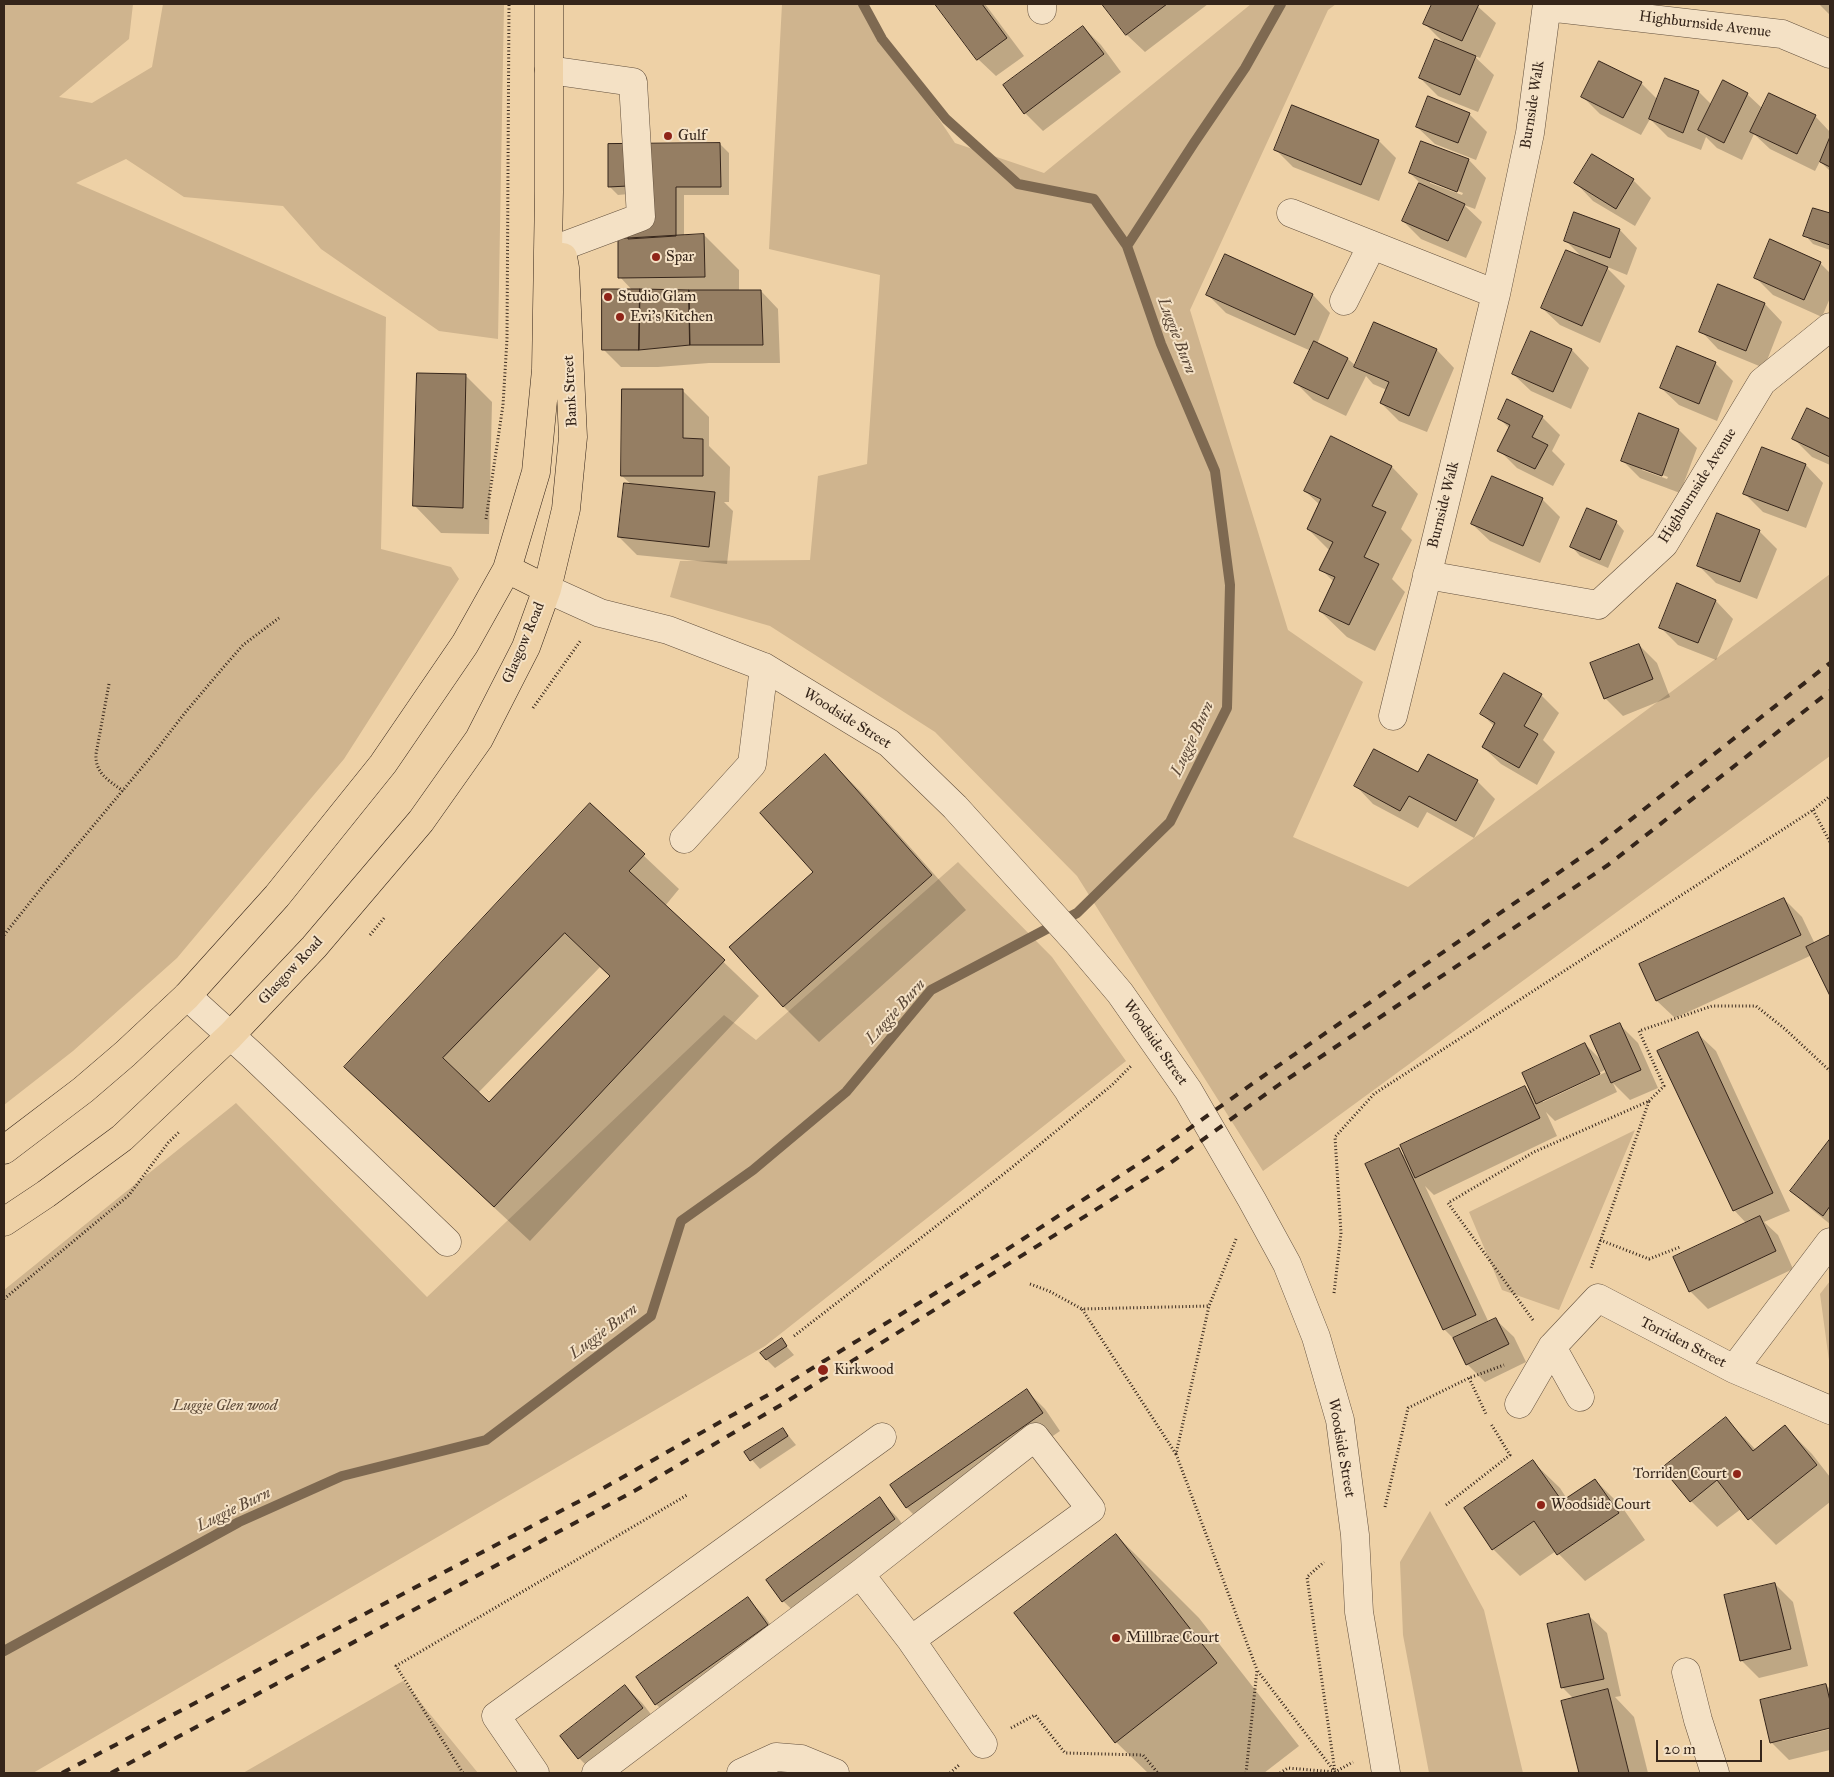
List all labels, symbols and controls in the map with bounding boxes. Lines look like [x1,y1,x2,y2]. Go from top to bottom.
street label: Highburnside Avenue [1638,8,1772,42]
street label: Burnside Walk [1517,60,1549,150]
place label: Gulf [678,127,706,145]
marker: Gulf [662,130,674,142]
place label: Spar [666,248,694,266]
marker: Spar [650,251,662,263]
place label: Studio Glam [618,288,696,306]
marker: Studio Glam [602,291,614,303]
water label: Luggie Burn [1153,295,1199,377]
place label: Evi's Kitchen [630,308,713,326]
marker: Evi's Kitchen [614,311,626,323]
street label: Bank Street [560,355,582,427]
street label: Highburnside Avenue [1655,425,1741,547]
street label: Burnside Walk [1424,460,1464,550]
street label: Glasgow Road [499,600,549,686]
street label: Woodside Street [800,685,894,753]
water label: Luggie Burn [1167,699,1219,779]
street label: Glasgow Road [255,933,327,1009]
water label: Luggie Burn [862,976,930,1048]
street label: Woodside Street [1119,997,1191,1089]
water label: Luggie Burn [566,1300,642,1364]
street label: Torriden Street [1637,1314,1729,1372]
place label: Kirkwood [834,1361,894,1379]
marker: Kirkwood [816,1363,830,1377]
park label: Luggie Glen wood [172,1397,278,1415]
street label: Woodside Street [1323,1397,1359,1499]
place label: Torriden Court [1633,1465,1727,1483]
marker: Torriden Court [1731,1468,1743,1480]
water label: Luggie Burn [194,1484,274,1536]
place label: Woodside Court [1551,1496,1651,1514]
marker: Woodside Court [1535,1499,1547,1511]
place label: Millbrae Court [1126,1629,1219,1647]
marker: Millbrae Court [1110,1632,1122,1644]
scale bar [1659,1730,1765,1762]
text: 20 m [1664,1740,1696,1758]

